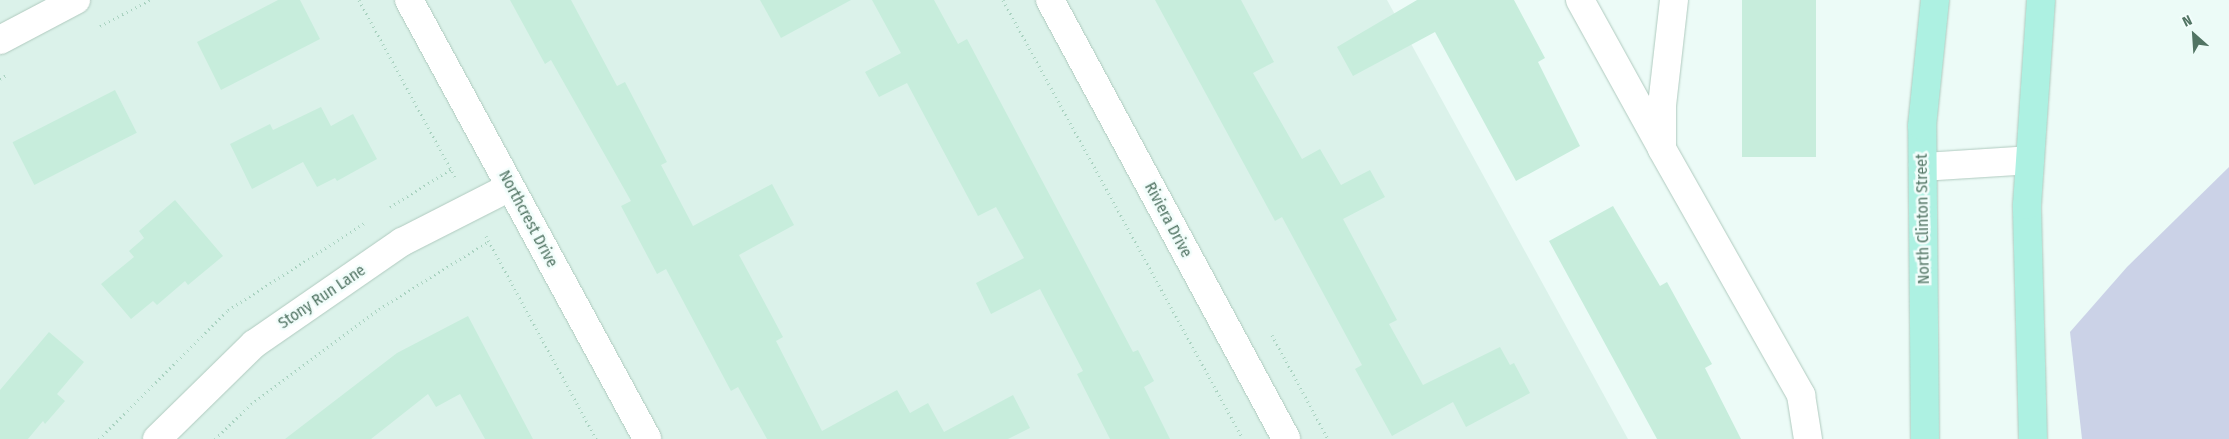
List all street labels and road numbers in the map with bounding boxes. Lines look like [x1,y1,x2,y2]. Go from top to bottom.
street label: North Clinton Street [1912,153,1934,285]
street label: Northcrest Drive [494,167,562,271]
street label: Riviera Drive [1140,179,1196,261]
street label: Stony Run Lane [275,261,369,333]

